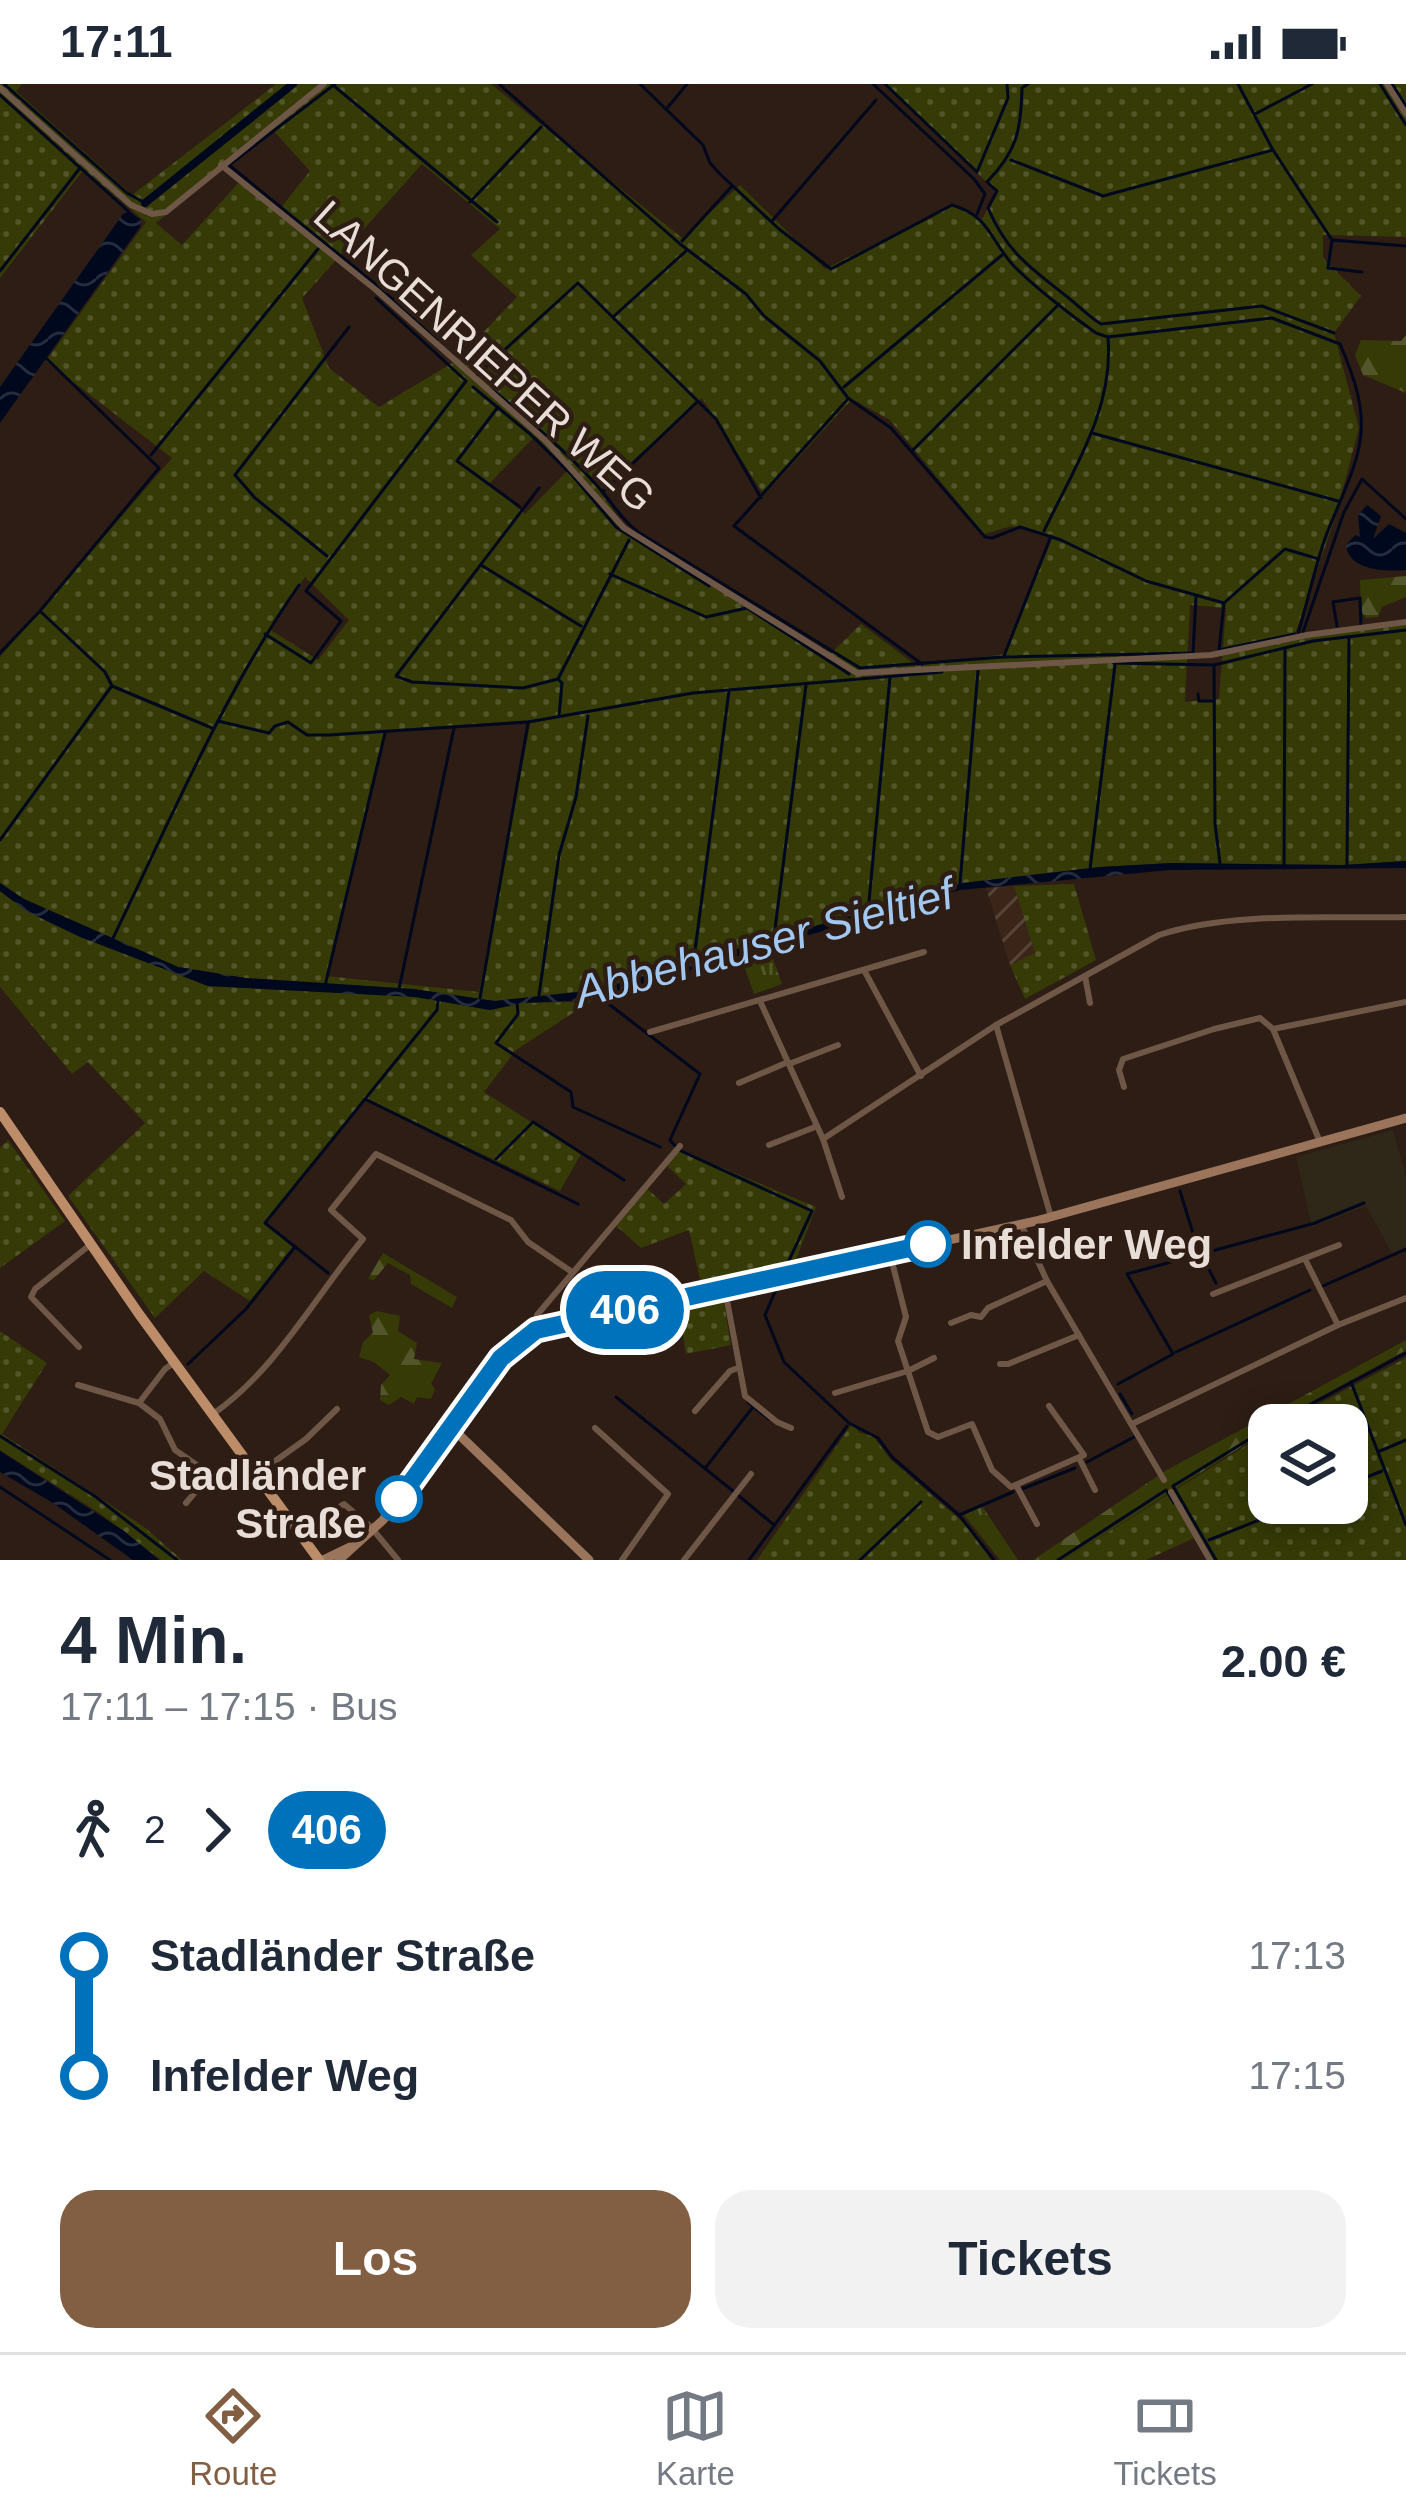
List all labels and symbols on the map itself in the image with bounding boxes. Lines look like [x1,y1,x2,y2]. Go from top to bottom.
street label: LANGENRIEPER WEG [305,191,664,521]
water label: Abbehauser Sieltief [566,866,964,1018]
place label: Infelder Weg [961,1221,1212,1268]
marker: Infelder Weg [906,1222,950,1266]
line badge: 406 [556,1271,694,1349]
place label: Stadländer Straße [149,1452,366,1547]
marker: Stadländer Straße [377,1477,421,1521]

